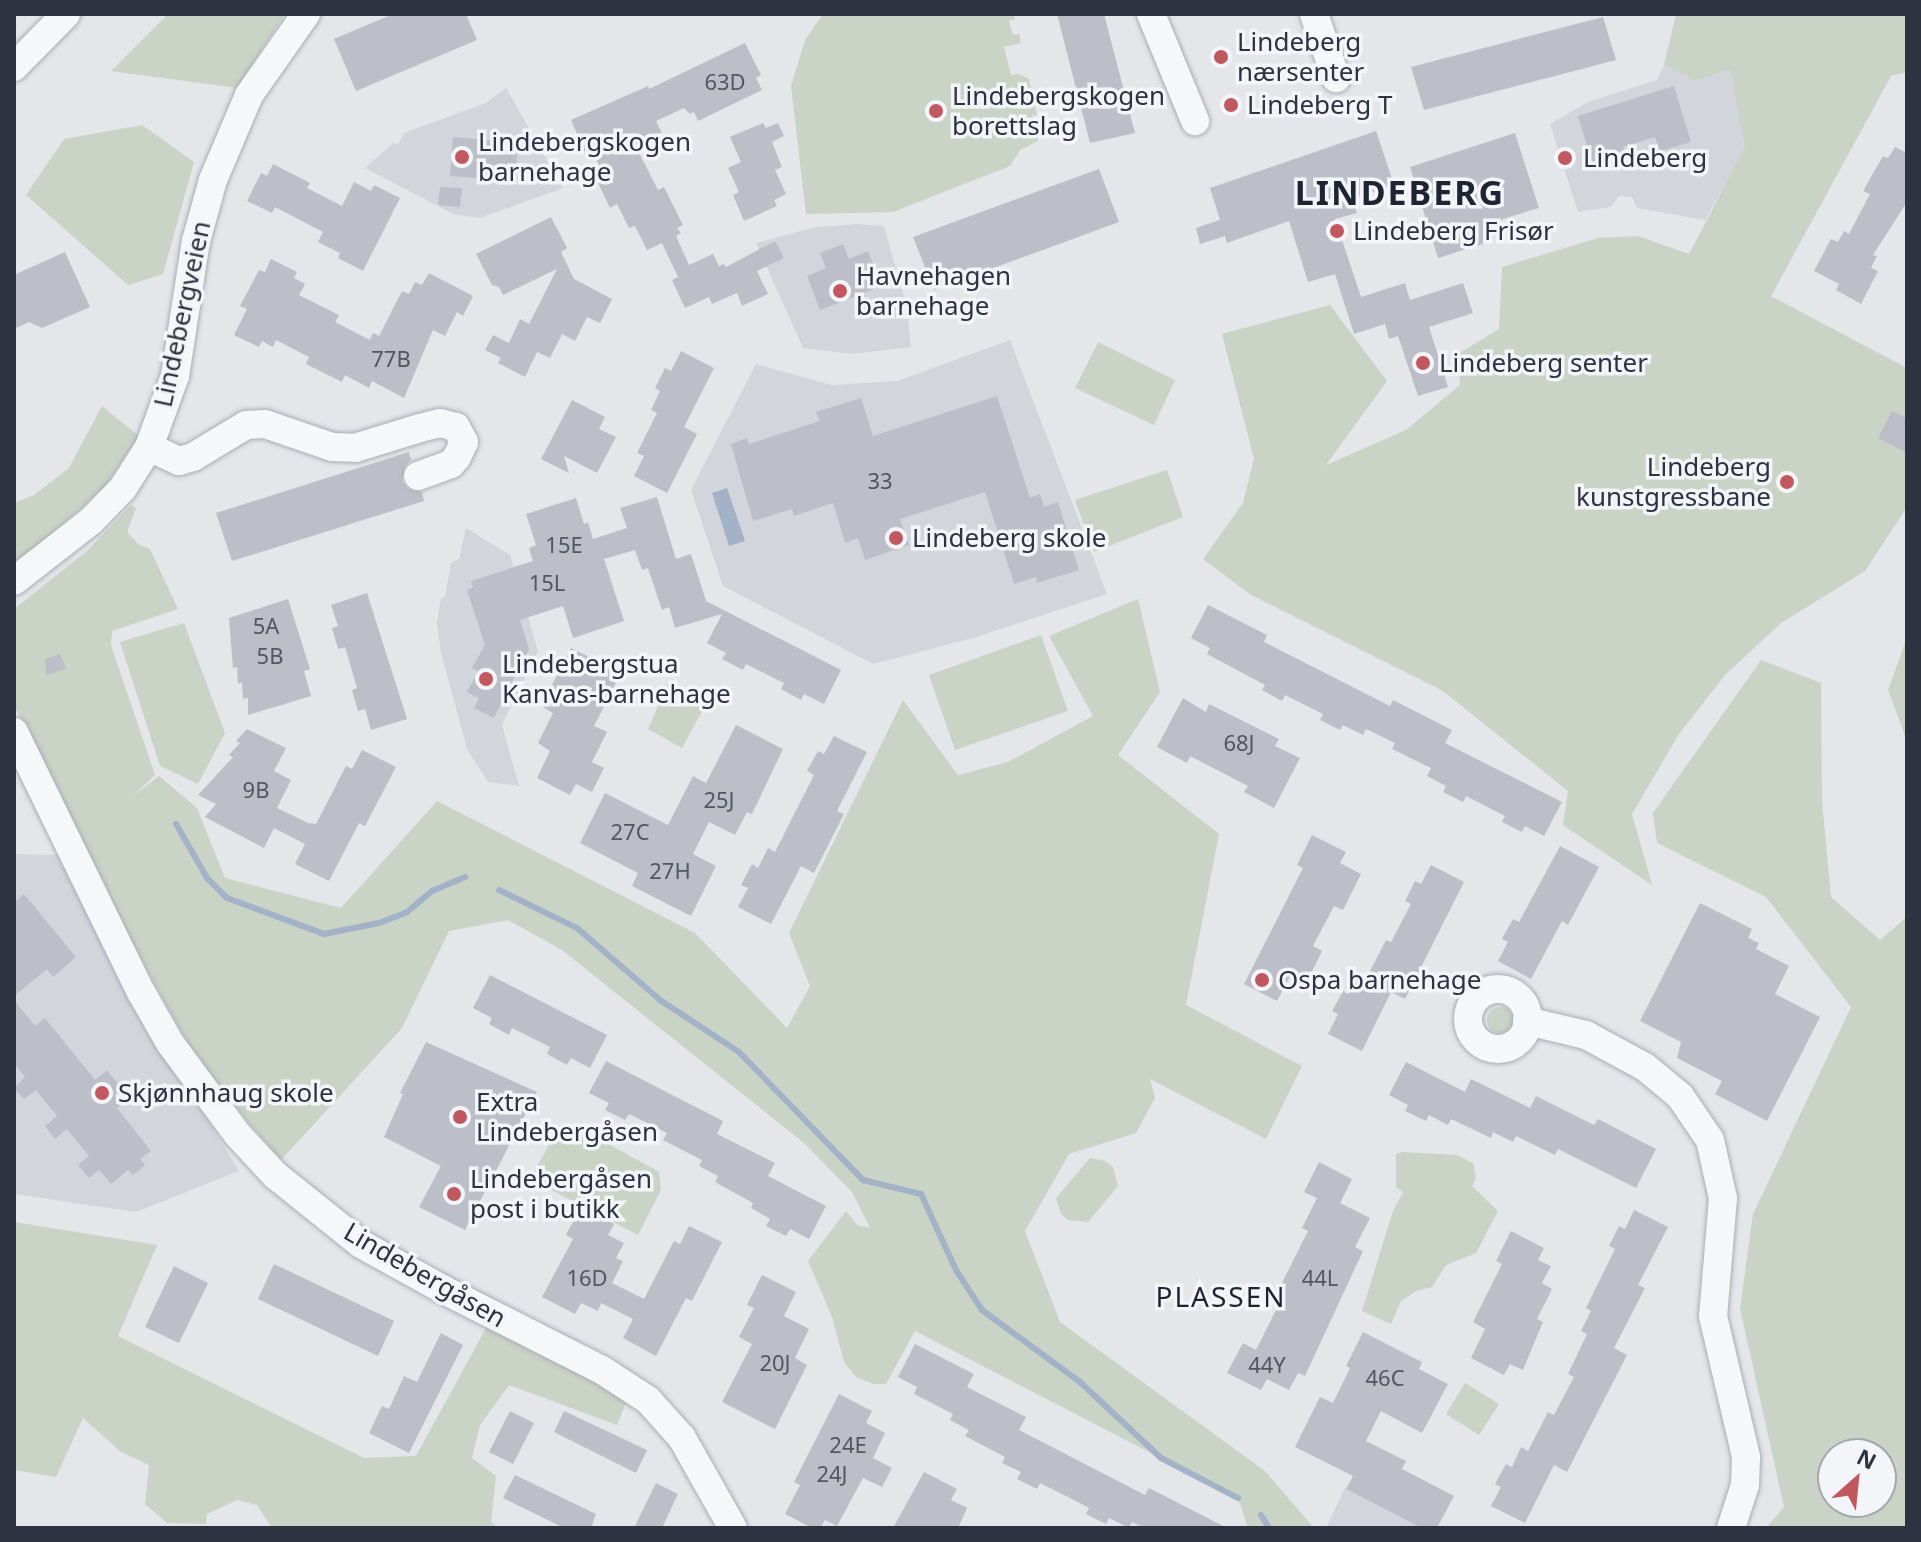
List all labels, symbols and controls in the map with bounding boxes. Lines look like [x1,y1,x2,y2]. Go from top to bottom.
place label: Lindeberg nærsenter [1237,26,1364,88]
marker: Lindeberg nærsenter [1212,48,1230,66]
house number: 63D [704,69,746,95]
place label: Lindebergskogen borettslag [952,80,1165,142]
place label: Lindeberg T [1247,89,1392,121]
marker: Lindeberg T [1222,96,1240,114]
marker: Lindebergskogen borettslag [927,102,945,120]
place label: Lindebergskogen barnehage [478,126,691,188]
place label: Lindeberg [1583,142,1707,174]
marker: Lindeberg [1554,147,1576,169]
marker: Lindebergskogen barnehage [453,148,471,166]
district label: LINDEBERG [1295,173,1505,213]
place label: Lindeberg Frisør [1353,215,1554,247]
street label: Lindebergveien [147,218,217,410]
marker: Lindeberg Frisør [1328,222,1346,240]
place label: Havnehagen barnehage [856,260,1011,322]
marker: Havnehagen barnehage [831,282,849,300]
house number: 77B [371,346,411,372]
place label: Lindeberg senter [1439,347,1648,379]
marker: Lindeberg senter [1414,354,1432,372]
place label: Lindeberg kunstgressbane [1576,451,1771,512]
house number: 33 [867,468,893,494]
marker: Lindeberg kunstgressbane [1778,473,1796,491]
place label: Lindeberg skole [912,522,1106,554]
marker: Lindeberg skole [887,529,905,547]
house number: 15E [545,532,583,558]
house number: 15L [529,570,565,596]
house number: 5A [253,613,279,639]
house number: 5B [257,643,283,669]
place label: Lindebergstua Kanvas-barnehage [502,648,731,710]
marker: Lindebergstua Kanvas-barnehage [477,670,495,688]
house number: 68J [1223,730,1255,756]
house number: 9B [243,777,269,803]
house number: 25J [703,787,735,813]
house number: 27C [610,819,650,845]
house number: 27H [649,858,691,884]
place label: Ospa barnehage [1278,964,1481,996]
marker: Ospa barnehage [1253,971,1271,989]
place label: Skjønnhaug skole [118,1077,334,1109]
marker: Skjønnhaug skole [93,1084,111,1102]
place label: Extra Lindebergåsen [476,1086,658,1148]
marker: Extra Lindebergåsen [451,1108,469,1126]
place label: Lindebergåsen post i butikk [470,1163,652,1224]
marker: Lindebergåsen post i butikk [445,1185,463,1203]
street label: Lindebergåsen [338,1216,512,1334]
house number: 16D [566,1265,608,1291]
house number: 44L [1302,1265,1338,1291]
district label: PLASSEN [1155,1279,1287,1313]
house number: 20J [759,1350,791,1376]
house number: 44Y [1248,1352,1286,1378]
house number: 46C [1365,1365,1405,1391]
house number: 24E [829,1432,867,1458]
north arrow [1817,1438,1897,1518]
text: N [1852,1441,1882,1476]
house number: 24J [816,1461,848,1487]

